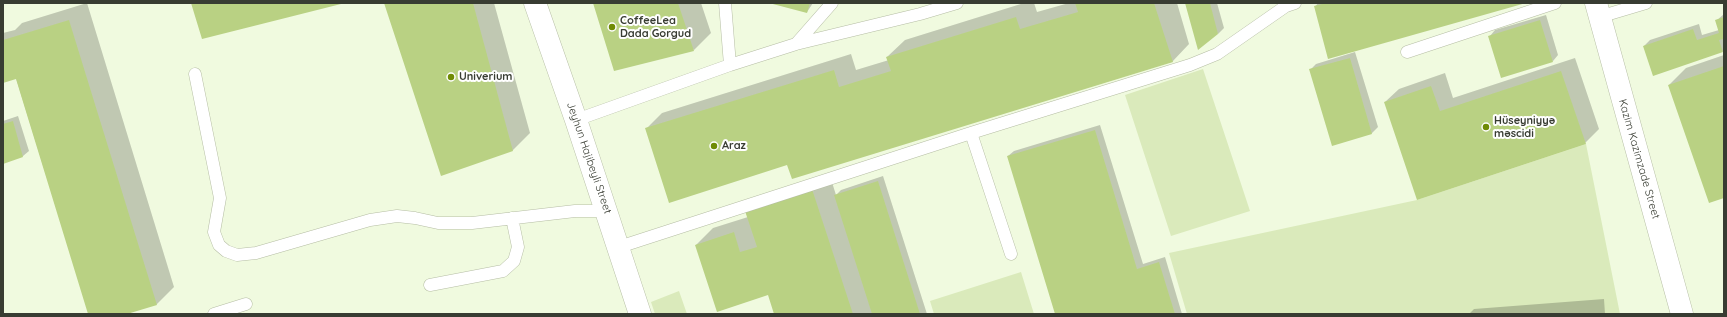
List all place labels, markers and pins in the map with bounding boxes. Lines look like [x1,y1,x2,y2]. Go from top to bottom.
place label: CoffeeLea Dada Gorgud [620,14,691,40]
marker: CoffeeLea Dada Gorgud [607,22,617,32]
place label: Univerium [459,70,512,84]
marker: Univerium [446,72,456,82]
place label: Hüseyniyyə məscidi [1494,114,1555,140]
marker: Hüseyniyyə məscidi [1481,122,1491,132]
place label: Araz [722,139,746,153]
marker: Araz [709,141,719,151]

